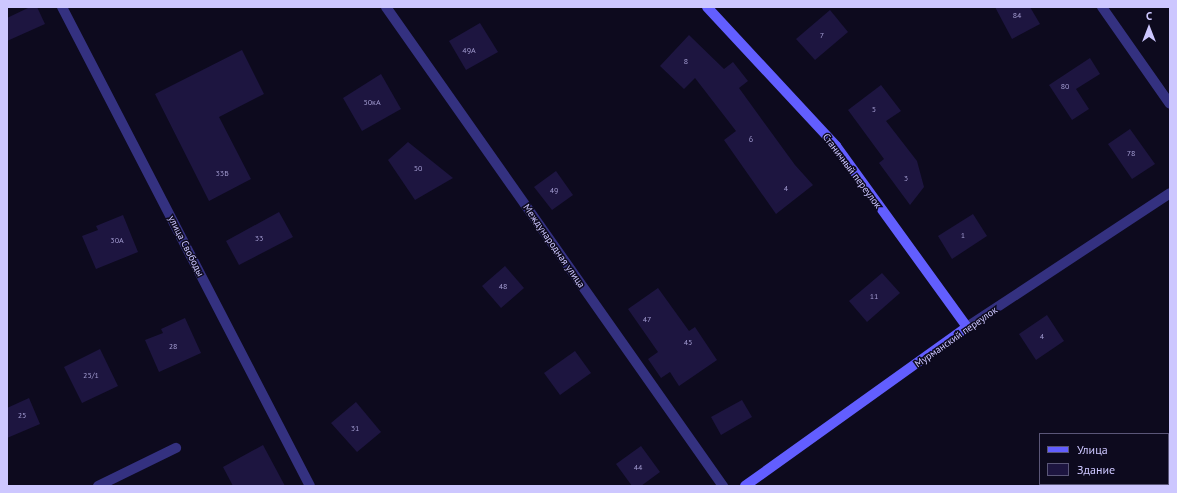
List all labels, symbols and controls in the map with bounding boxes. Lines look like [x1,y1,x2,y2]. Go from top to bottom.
north arrow [1129,8,1169,48]
text: С [1146,9,1152,23]
house number: 84 [1013,11,1021,21]
house number: 7 [820,31,824,41]
house number: 49А [462,46,476,56]
house number: 8 [684,57,688,67]
house number: 80 [1061,82,1069,92]
house number: 50кА [363,98,381,108]
house number: 5 [872,105,876,115]
street label: Станичный переулок [820,131,884,211]
house number: 6 [749,135,753,145]
house number: 78 [1127,149,1135,159]
house number: 50 [414,164,422,174]
house number: 33Б [215,169,229,179]
house number: 3 [904,174,908,184]
house number: 4 [784,184,788,194]
house number: 49 [550,186,558,196]
street label: Международная улица [521,202,587,290]
street label: улица Свободы [165,213,207,279]
house number: 1 [961,231,965,241]
house number: 33 [255,234,263,244]
house number: 30А [110,236,124,246]
house number: 48 [499,282,507,292]
house number: 11 [870,292,878,302]
street label: Мурманский переулок [912,304,1000,370]
house number: 47 [643,315,651,325]
house number: 4 [1040,332,1044,342]
house number: 45 [684,338,692,348]
house number: 28 [169,342,177,352]
house number: 25/1 [83,371,99,381]
house number: 25 [18,411,26,421]
house number: 31 [351,424,359,434]
legend [1039,433,1169,485]
text: Улица [1077,442,1108,457]
text: Здание [1077,462,1115,477]
house number: 44 [634,463,642,473]

